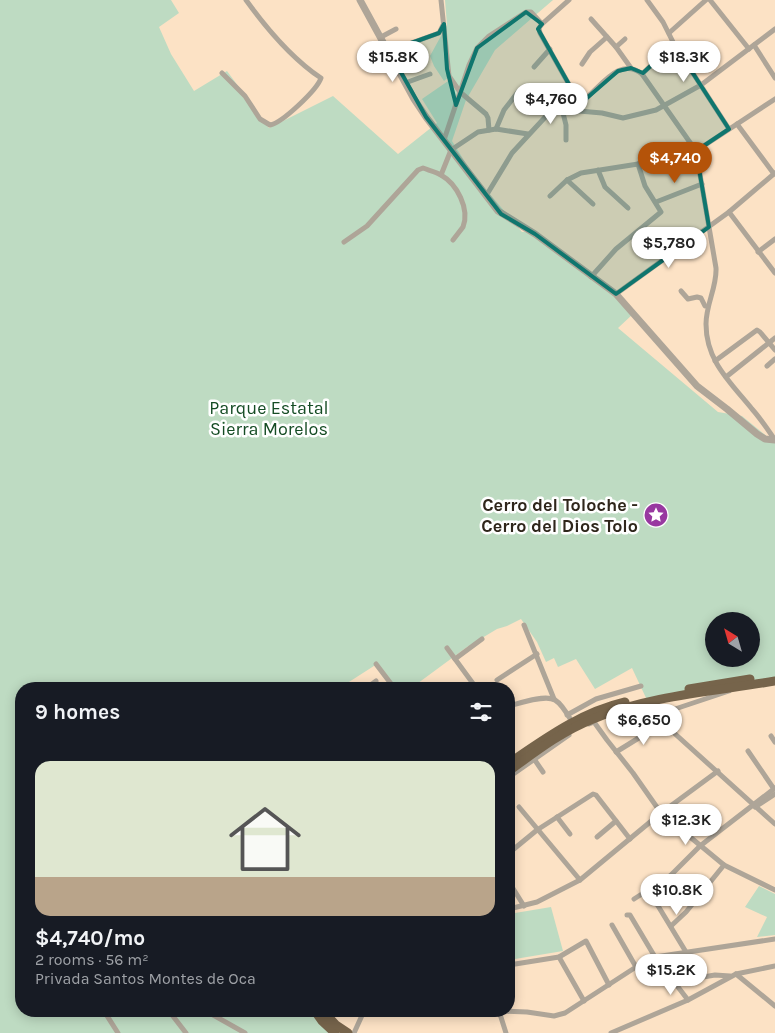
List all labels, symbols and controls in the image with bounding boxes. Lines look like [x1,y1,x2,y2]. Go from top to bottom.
pin: $15.8K [352,41,434,83]
pin: $18.3K [643,41,725,83]
text: $15.8K [368,47,418,66]
text: $18.3K [659,47,709,66]
pin: $4,760 [510,82,592,125]
text: $4,760 [525,89,577,108]
pin: $4,740 [634,142,716,184]
text: $4,740 [649,148,701,167]
pin: $5,780 [628,226,710,269]
text: $5,780 [643,233,695,252]
park label: Parque Estatal Sierra Morelos [209,397,329,440]
place label: Cerro del Toloche - Cerro del Dios Tolo [481,494,638,537]
place icon: Cerro del Toloche - Cerro del Dios Tolo [643,502,669,528]
north arrow [705,612,760,668]
map controls [705,612,760,667]
icon: filters [467,698,495,726]
text: 9 homes [35,700,120,724]
pin: $6,650 [603,704,685,746]
text: $6,650 [617,710,671,729]
icon: home [220,794,310,884]
pin: $12.3K [645,804,727,846]
text: $12.3K [661,810,711,829]
pin: $10.8K [636,874,718,916]
text: $10.8K [651,880,703,899]
text: $4,740/mo [35,926,145,950]
text: 2 rooms · 56 m² [35,950,149,969]
pin: $15.2K [630,954,712,996]
text: $15.2K [646,960,696,979]
text: Privada Santos Montes de Oca [35,969,256,988]

